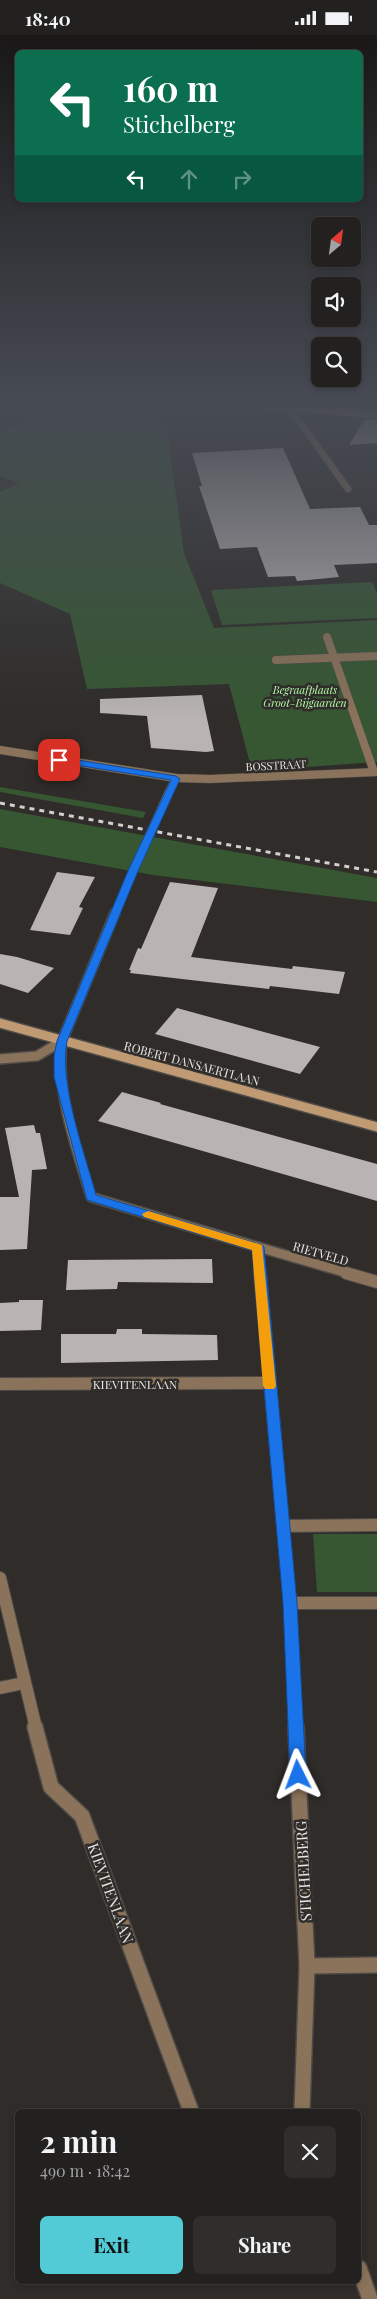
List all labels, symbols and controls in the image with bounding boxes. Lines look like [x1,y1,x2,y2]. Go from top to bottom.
text: 18:40 [25,5,71,31]
text: 160 m [123,64,218,111]
icon: left [40,70,105,135]
text: Stichelberg [123,109,235,139]
icon: left [122,165,150,193]
icon: ahead [175,165,203,193]
icon: right [228,165,256,193]
north arrow [311,217,361,267]
map controls [311,217,361,387]
button: sound [311,277,361,327]
button: search [311,337,361,387]
park label: Begraafplaats Groot-Bijgaarden [263,682,347,710]
pin [38,739,80,781]
icon: arrive [45,746,73,774]
street label: BOSSTRAAT [245,756,307,774]
street label: ROBERT DANSAERTLAAN [122,1037,262,1089]
street label: RIETVELD [291,1237,351,1269]
street label: KIEVITENLAAN [93,1376,178,1392]
position arrow [271,1748,323,1800]
street label: STICHELBERG [290,1820,316,1922]
street label: KIEVITENLAAN [84,1840,139,1946]
text: 2 min [40,2121,117,2161]
button: close [284,2126,336,2178]
text: 490 m · 18:42 [40,2160,130,2181]
button: Exit [40,2216,183,2274]
button: Share [193,2216,336,2274]

